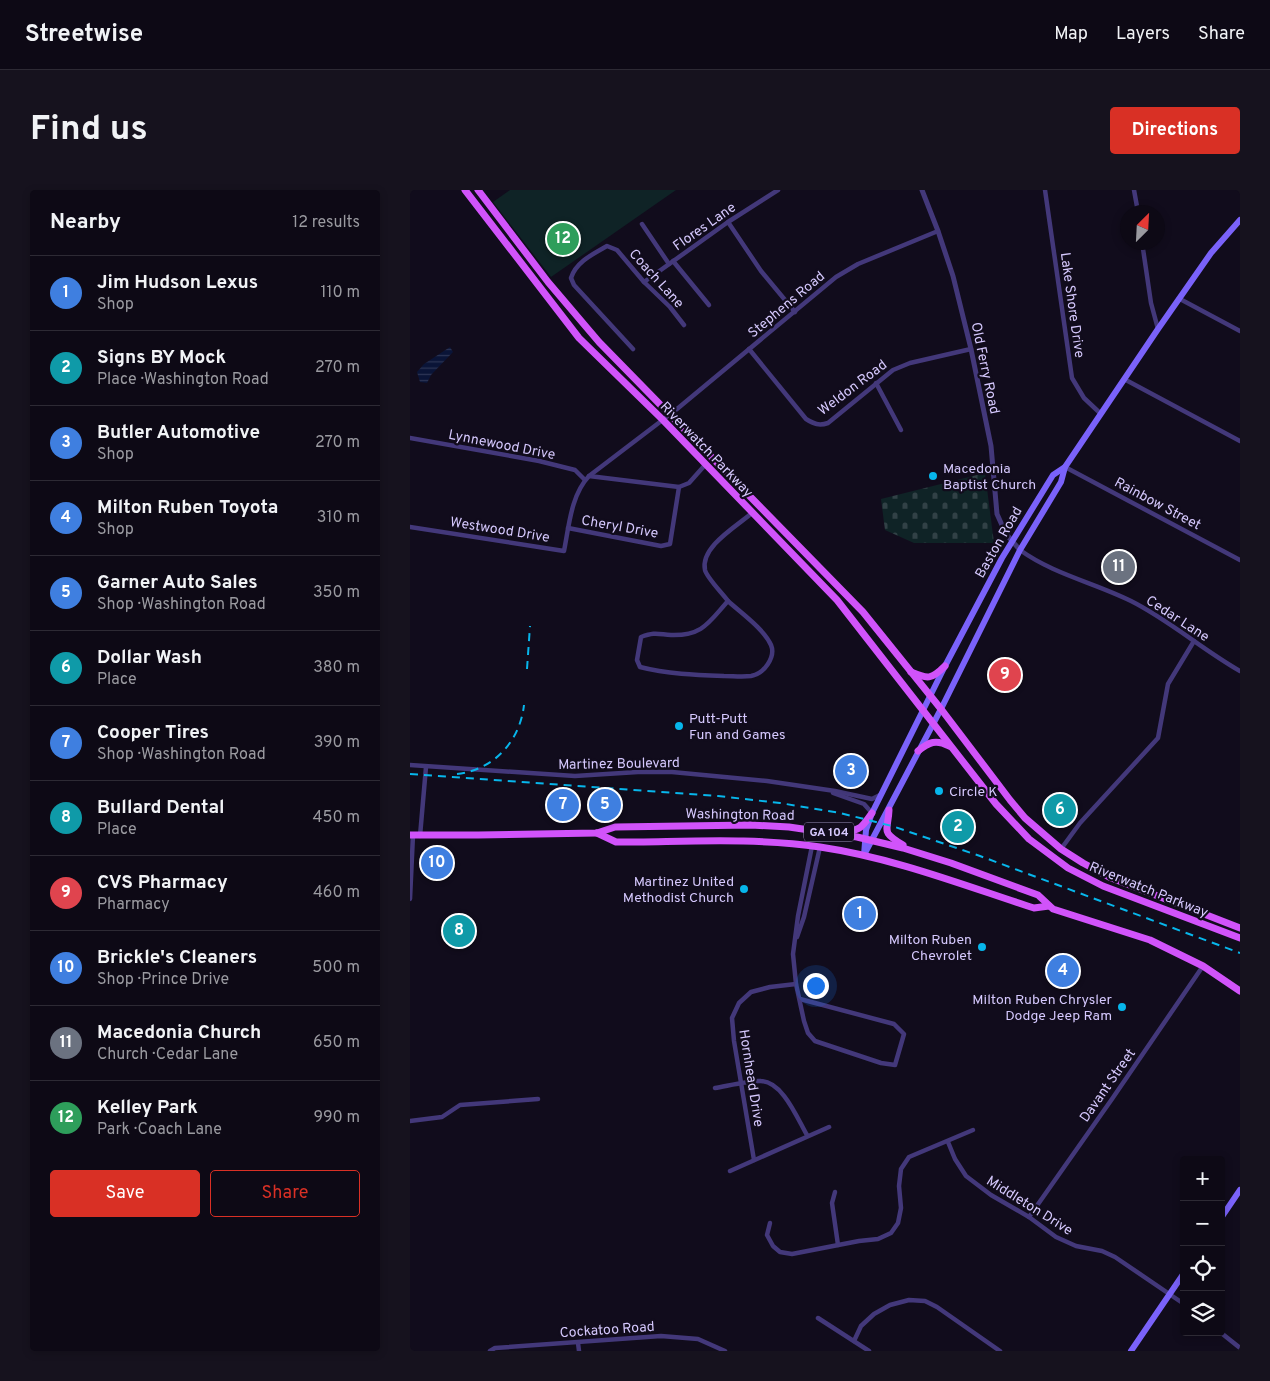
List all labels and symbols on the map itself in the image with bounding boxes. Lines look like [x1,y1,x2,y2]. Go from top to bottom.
street label: Flores Lane [670,199,739,255]
north arrow [1120,205,1165,250]
pin: 12 [547,220,579,258]
street label: Coach Lane [625,246,687,312]
street label: Lake Shore Drive [1056,251,1087,359]
street label: Stephens Road [745,268,829,342]
street label: Old Ferry Road [966,321,1003,416]
street label: Weldon Road [815,357,891,420]
street label: Riverwatch Parkway [656,399,756,502]
street label: Lynnewood Drive [447,427,557,464]
place label: Macedonia Baptist Church [943,461,1036,494]
marker: Macedonia Baptist Church [927,470,939,482]
street label: Rainbow Street [1111,474,1203,534]
street label: Baston Road [972,504,1027,581]
street label: Cheryl Drive [580,512,660,543]
street label: Westwood Drive [449,514,551,547]
pin: 11 [1103,548,1135,586]
street label: Cedar Lane [1142,593,1212,646]
pin: 9 [989,656,1021,694]
place label: Putt-Putt Fun and Games [689,711,786,744]
marker: Putt-Putt Fun and Games [673,720,685,732]
pin: 3 [835,752,867,790]
street label: Martinez Boulevard [558,755,680,774]
place label: Circle K [949,784,997,801]
marker: Circle K [933,785,945,797]
pin: 7 [547,786,579,824]
pin: 5 [589,786,621,824]
pin: 6 [1044,791,1076,829]
street label: Washington Road [685,806,795,825]
pin: 2 [942,808,974,846]
road number: GA 104 [804,822,854,842]
pin: 10 [421,844,453,882]
street label: Riverwatch Parkway [1086,859,1210,922]
place label: Martinez United Methodist Church [623,874,734,907]
marker: Martinez United Methodist Church [738,883,750,895]
pin: 1 [844,895,876,933]
pin: 8 [443,912,475,950]
place label: Milton Ruben Chevrolet [889,932,972,965]
marker: Milton Ruben Chevrolet [976,941,988,953]
pin: 4 [1047,952,1079,990]
your location [803,973,829,999]
place label: Milton Ruben Chrysler Dodge Jeep Ram [972,992,1113,1025]
marker: Milton Ruben Chrysler Dodge Jeep Ram [1116,1001,1128,1013]
street label: Hornhead Drive [734,1028,767,1128]
street label: Davant Street [1077,1046,1140,1126]
street label: Middleton Drive [983,1173,1076,1240]
street label: Cockatoo Road [559,1319,655,1342]

